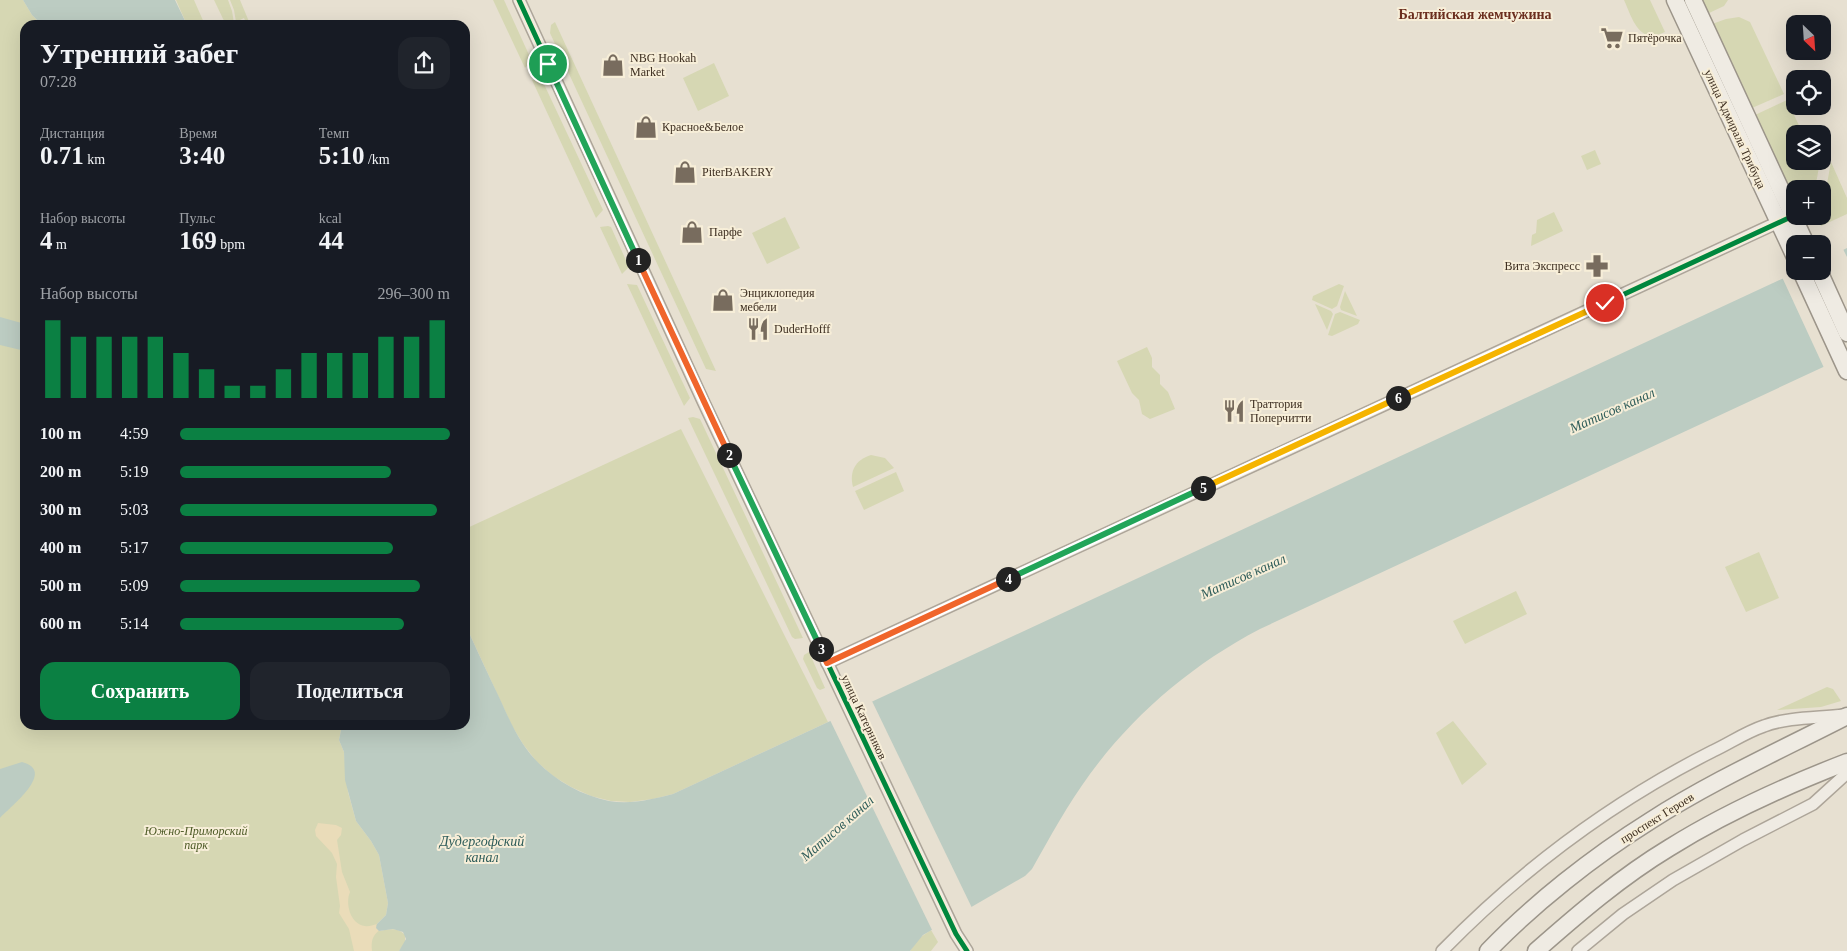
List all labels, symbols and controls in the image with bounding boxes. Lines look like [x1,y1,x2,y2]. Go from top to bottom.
district label: Балтийская жемчужина [1398,7,1552,22]
north arrow [1786,15,1831,60]
map controls [1786,15,1831,280]
supermarket icon: Пятёрочка [1599,25,1625,51]
place label: Пятёрочка [1628,31,1682,45]
button: share [398,37,450,89]
text: Утренний забег [40,38,238,69]
pin [527,43,569,85]
icon: arrive [534,50,562,78]
place label: NBG Hookah Market [630,51,696,79]
shop icon: NBG Hookah Market [600,52,626,78]
street label: улица Адмирала Трибуца [1701,67,1769,191]
button: locate [1786,70,1831,115]
text: 07:28 [40,73,76,90]
shop icon: Красное&Белое [633,114,659,140]
place label: Красное&Белое [662,120,744,134]
button: layers [1786,125,1831,170]
text: Дистанция [40,126,105,141]
text: Время [179,126,217,141]
text: Темп [319,126,349,141]
text: 0.71 [40,142,84,169]
text: 3:40 [179,142,225,169]
text: 5:10 [319,142,364,169]
text: km [84,152,105,167]
text: /km [364,152,390,167]
shop icon: PiterBAKERY [672,159,698,185]
place label: PiterBAKERY [702,165,774,179]
button: + [1786,180,1831,225]
text: Набор высоты [40,211,126,226]
text: Пульс [179,211,215,226]
text: kcal [319,211,342,226]
shop icon: Парфе [679,219,705,245]
place label: Парфе [709,225,742,239]
text: 4 [40,227,53,254]
text: 169 [179,227,217,254]
text: 44 [319,227,344,254]
button: − [1786,235,1831,280]
text: m [53,237,67,252]
text: bpm [217,237,245,252]
pin: 1 [626,248,650,272]
text: 1 [635,253,642,268]
pharmacy icon: Вита Экспресс [1584,253,1610,279]
place label: Вита Экспресс [1504,259,1580,273]
pin [1584,282,1626,324]
text: Набор высоты [40,285,138,302]
text: 296–300 m [378,285,450,302]
place label: Энциклопедия мебели [740,286,815,314]
shop icon: Энциклопедия мебели [710,287,736,313]
icon: check [1591,289,1619,317]
restaurant icon: DuderHofff [745,316,771,342]
place label: DuderHofff [774,322,830,336]
water label: Матисов канал [1567,385,1657,436]
pin: 6 [1386,386,1410,410]
text: 6 [1395,391,1402,406]
place label: Траттория Поперчитти [1250,397,1312,425]
restaurant icon: Траттория Поперчитти [1221,398,1247,424]
text: 100 m [40,425,81,442]
text: 4:59 [120,425,148,442]
pin: 2 [716,442,742,468]
text: 2 [726,448,733,463]
text: 200 m [40,463,81,480]
text: 5:19 [120,463,148,480]
pin: 5 [1190,476,1216,500]
text: 5 [1200,481,1207,496]
text: 300 m [40,501,81,518]
text: 5:03 [120,501,148,518]
text: 400 m [40,539,81,556]
text: 5:17 [120,539,148,556]
water label: Матисов канал [1198,551,1288,602]
pin: 4 [996,566,1020,592]
text: 4 [1005,572,1012,587]
text: 500 m [40,577,81,594]
text: 5:09 [120,577,148,594]
text: 600 m [40,615,81,632]
text: 5:14 [120,615,148,632]
pin: 3 [808,636,834,662]
text: 3 [818,642,825,657]
button: Сохранить [40,662,240,720]
button: Поделиться [250,662,450,720]
street label: улица Катерников [838,672,890,762]
street label: проспект Героев [1618,790,1697,846]
water label: Матисов канал [797,793,877,865]
park label: Южно-Приморский парк [144,824,247,852]
water label: Дудергофский канал [438,834,524,865]

